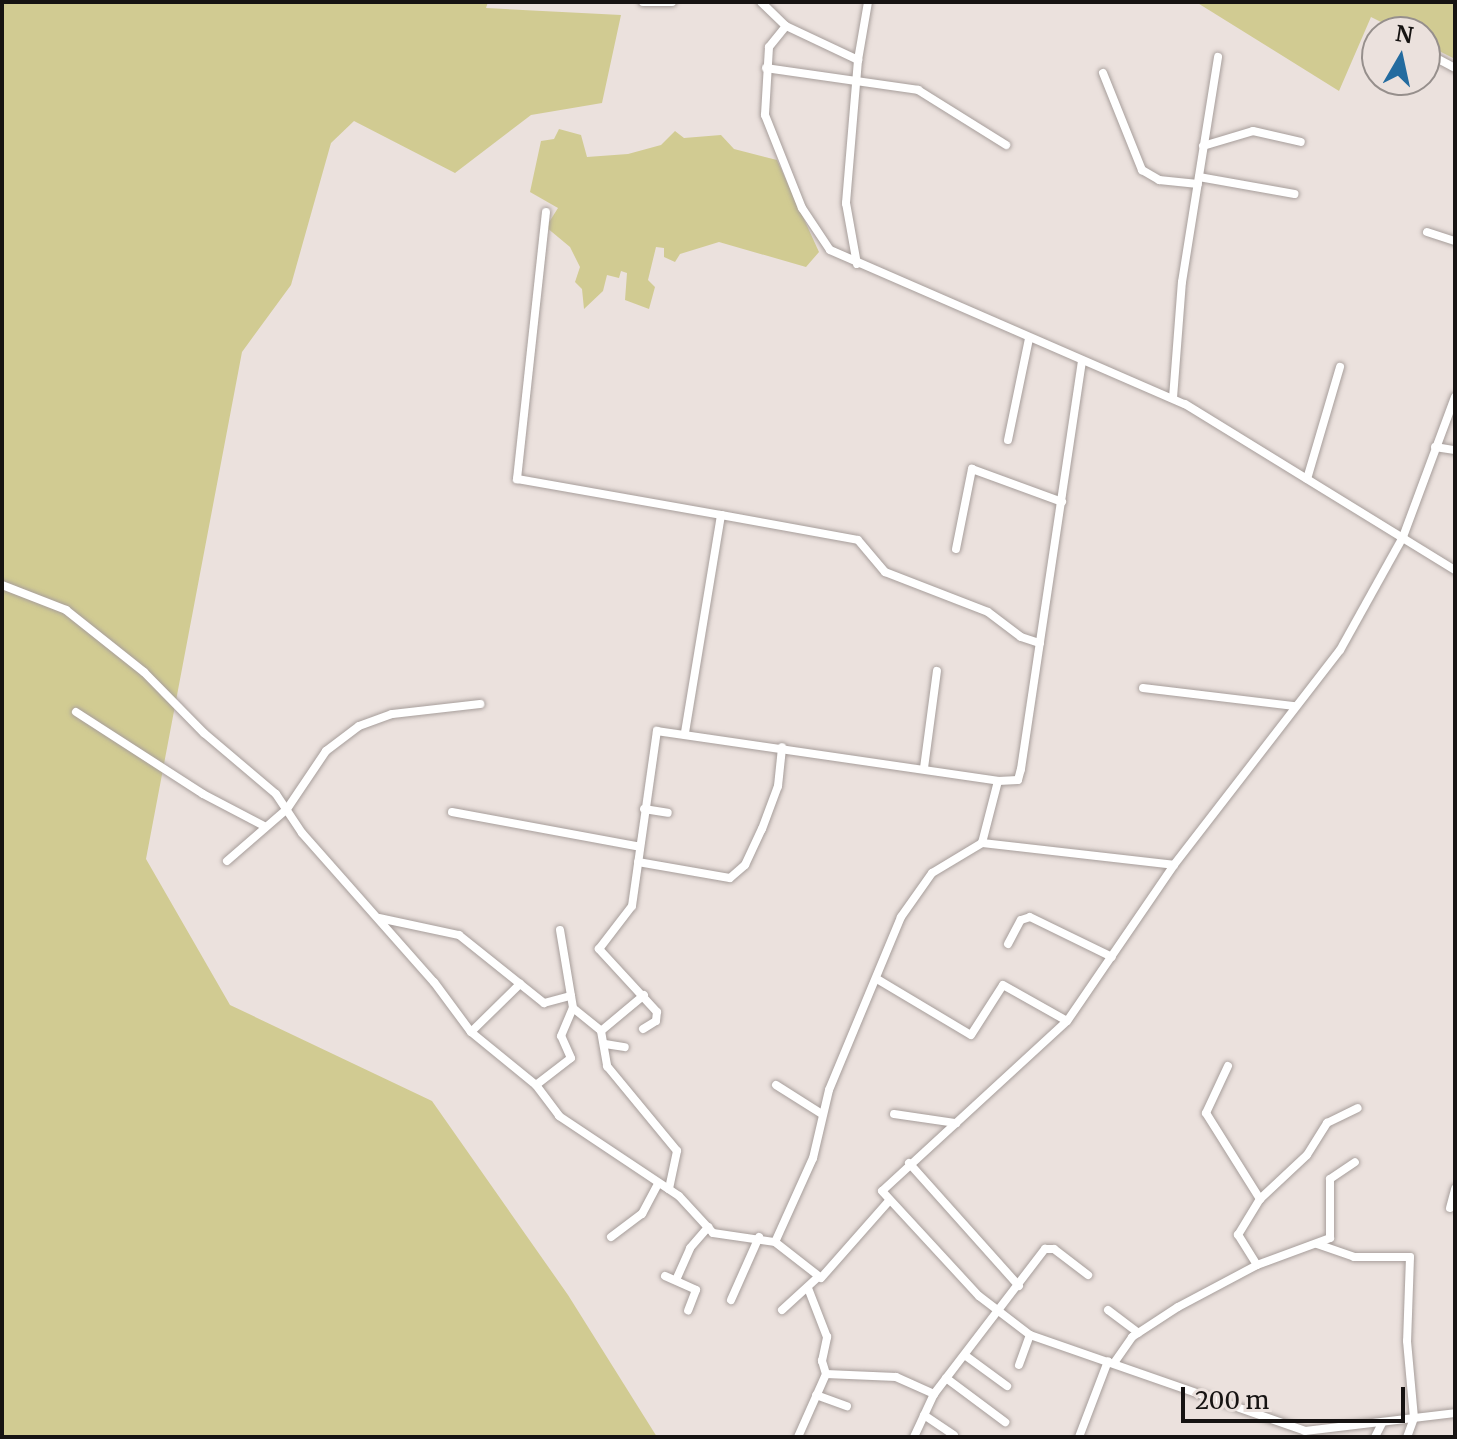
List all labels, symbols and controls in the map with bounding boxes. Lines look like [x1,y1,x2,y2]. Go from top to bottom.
north arrow [1361,16,1441,96]
text: N [1394,19,1415,49]
scale bar [1185,1371,1409,1421]
text: 200 m [1195,1385,1269,1416]

